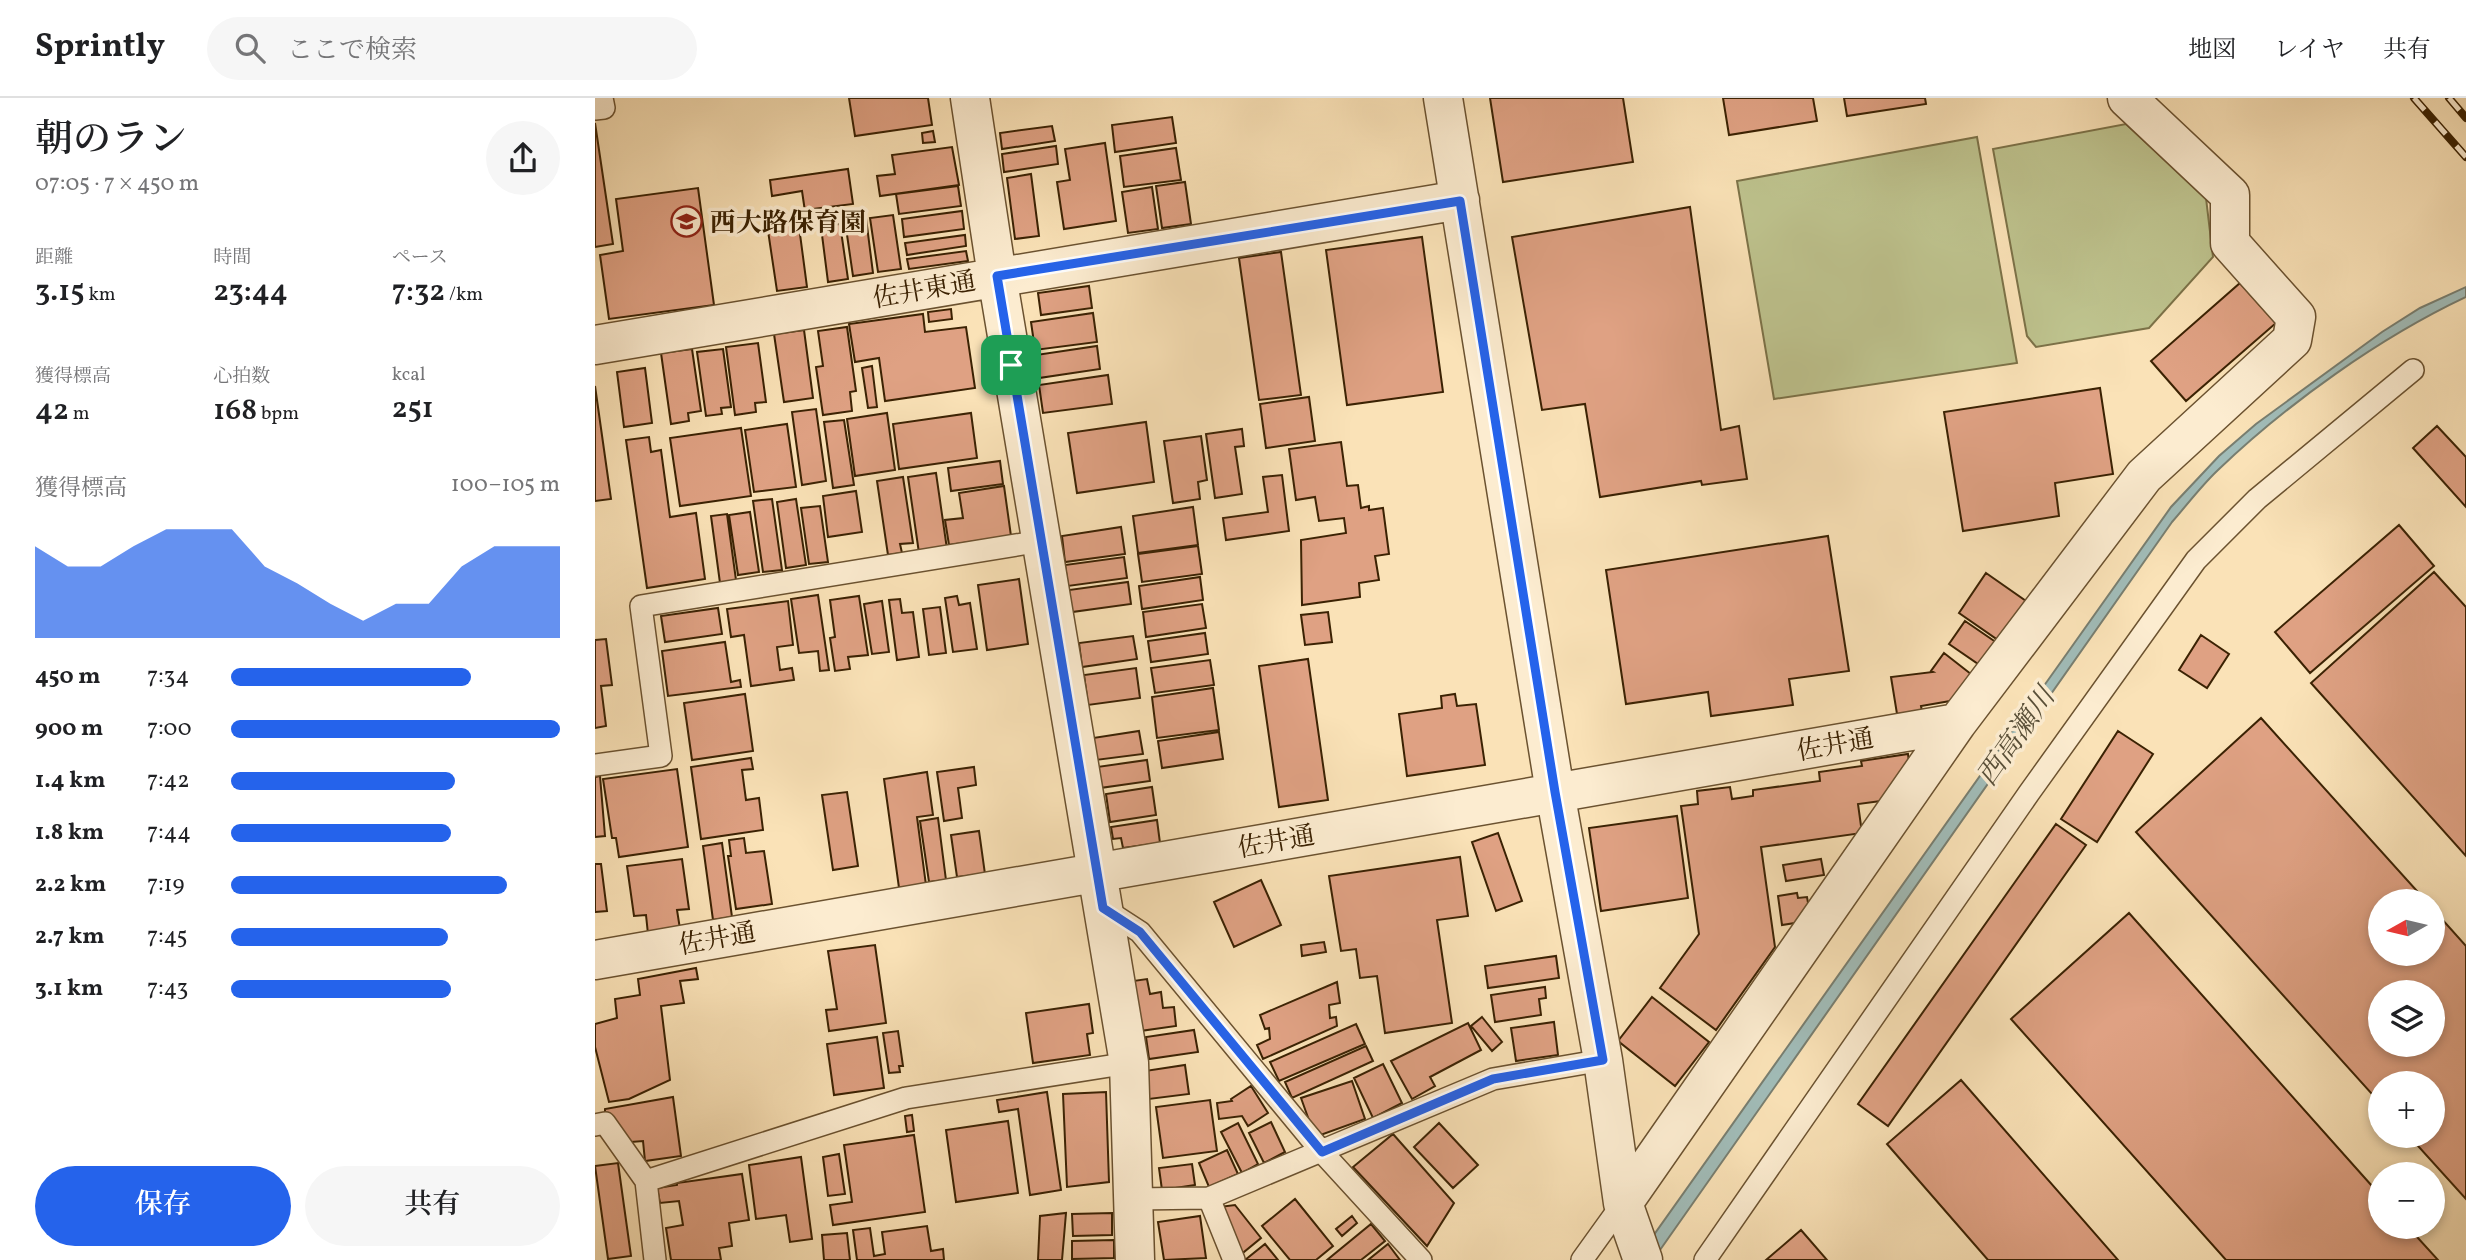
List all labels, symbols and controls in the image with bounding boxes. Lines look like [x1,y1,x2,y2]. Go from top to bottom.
search box [207,17,697,80]
text: Sprintly [35,25,165,71]
icon: search [231,29,269,67]
text: ここで検索 [287,33,417,69]
text: 地図 [2188,34,2236,68]
text: レイヤ [2274,34,2345,68]
text: 共有 [2383,34,2431,68]
text: 朝のラン [35,115,187,168]
button: share [486,121,560,195]
text: 07:05 · 7 × 450 m [35,168,199,200]
school or university icon: 西大路保育園 [670,205,704,239]
place label: 西大路保育園 [710,206,866,242]
text: 距離 [35,245,73,271]
text: 時間 [213,245,251,271]
text: ペース [392,245,448,271]
street label: 佐井東通 [870,264,979,318]
text: 3.15 [35,271,85,313]
text: 23:44 [213,271,288,313]
text: 7:32 [392,271,445,313]
text: km [85,282,116,308]
text: /km [445,282,483,308]
pin [981,335,1041,395]
icon: arrive [992,346,1030,384]
text: kcal [392,362,425,388]
text: 獲得標高 [35,364,111,390]
text: 心拍数 [213,364,270,390]
text: 251 [392,388,434,430]
text: 42 [35,390,69,432]
text: 168 [213,390,257,432]
text: m [69,401,90,427]
text: bpm [257,401,299,427]
text: 100–105 m [451,469,560,501]
text: 獲得標高 [35,473,127,505]
text: 450 m [35,661,100,693]
text: 7:34 [147,661,189,693]
water label: 西高瀬川 [1969,678,2067,794]
text: 900 m [35,713,103,745]
text: 7:00 [147,713,192,745]
street label: 佐井通 [1794,721,1877,770]
text: 1.4 km [35,765,106,797]
text: 7:42 [147,765,190,797]
text: 1.8 km [35,817,104,849]
text: 7:44 [147,817,191,849]
street label: 佐井通 [1235,818,1318,867]
text: 2.2 km [35,869,106,901]
text: 7:19 [147,869,184,901]
north arrow [2368,889,2445,966]
map controls [2368,889,2445,1239]
street label: 佐井通 [676,915,759,964]
text: 2.7 km [35,921,105,953]
text: 7:45 [147,921,188,953]
text: 3.1 km [35,973,103,1005]
text: 7:43 [147,973,188,1005]
button: layers [2368,980,2445,1057]
button: + [2368,1071,2445,1148]
button: − [2368,1162,2445,1239]
button: 保存 [35,1166,291,1246]
button: 共有 [305,1166,560,1246]

